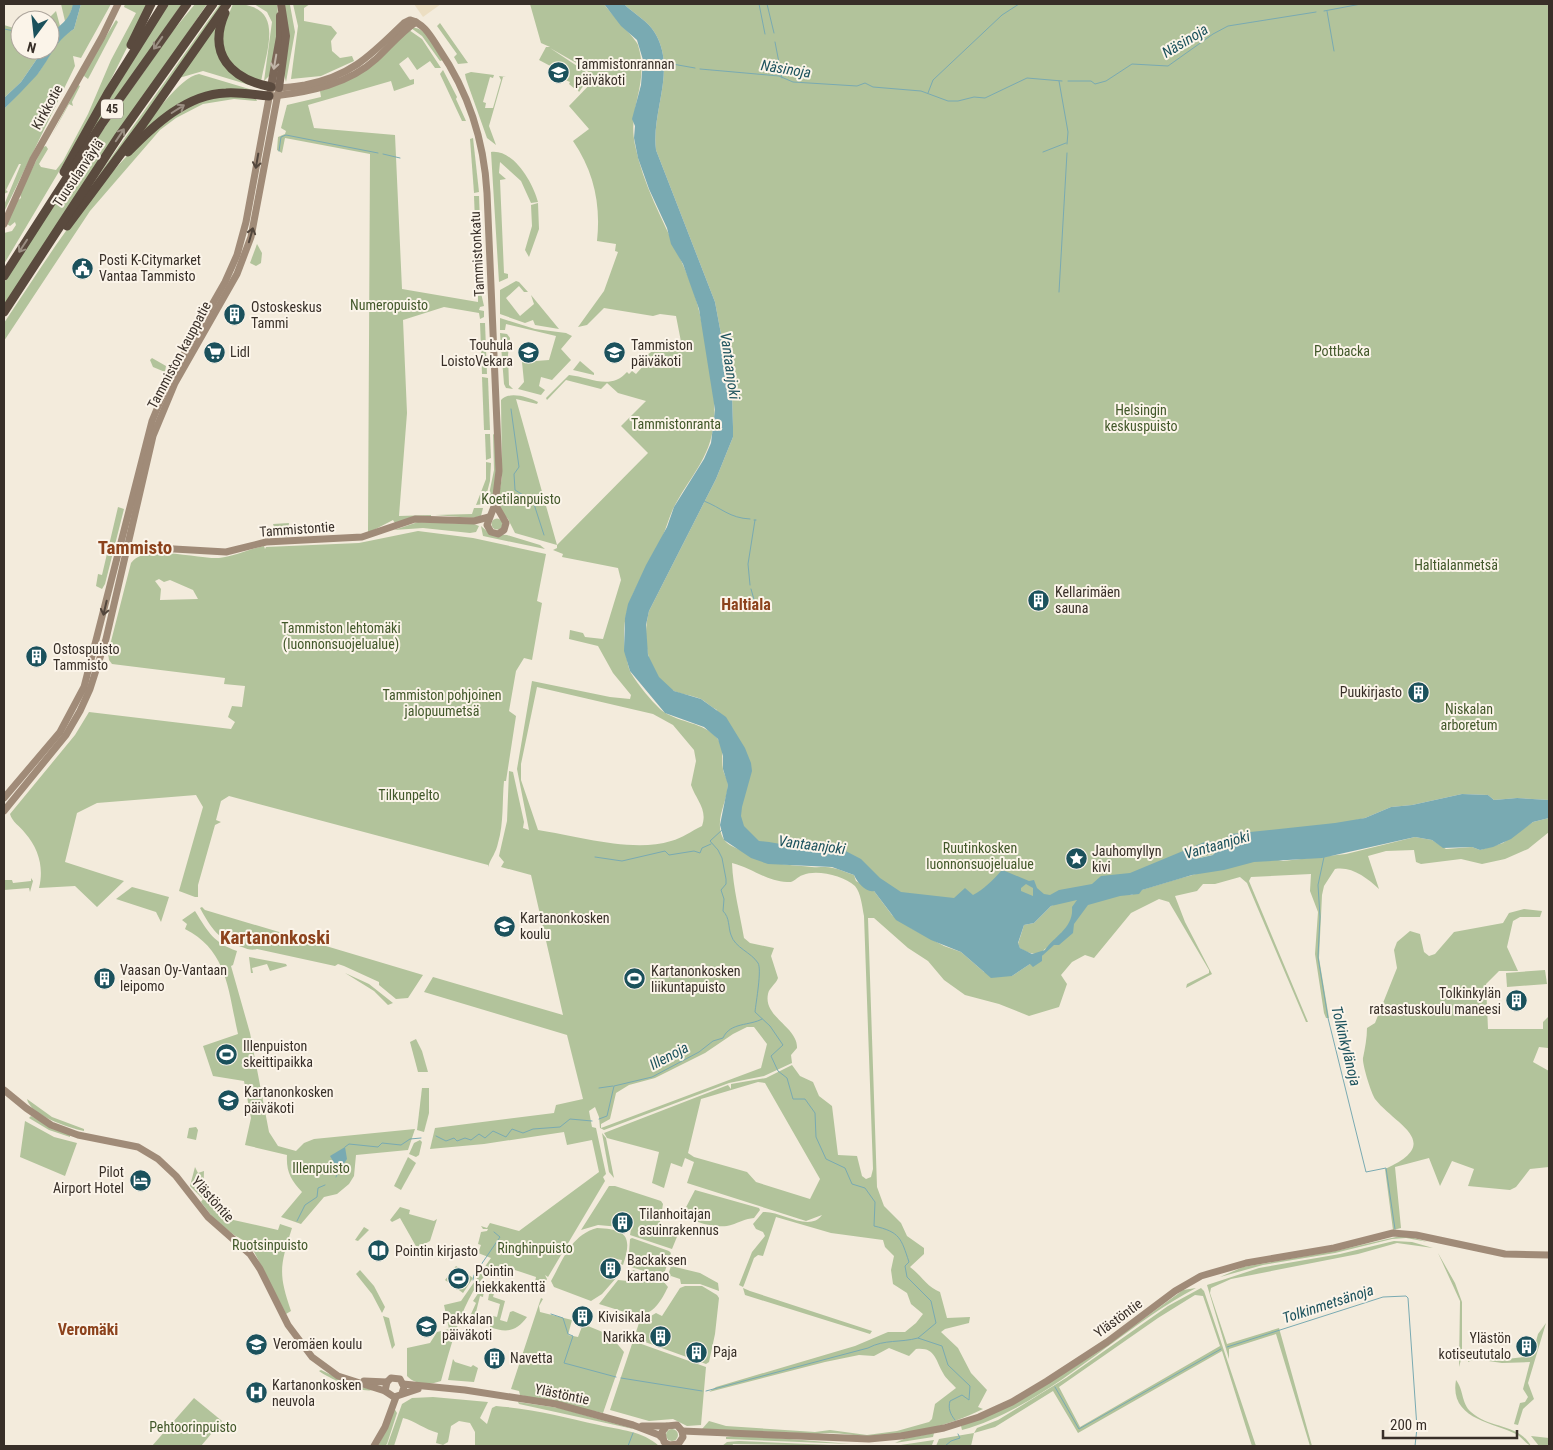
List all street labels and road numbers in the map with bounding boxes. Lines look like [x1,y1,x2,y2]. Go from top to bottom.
street label: Kirkkotie [28,81,66,132]
road number: 45 [101,100,123,118]
street label: Tuusulanväylä [49,136,107,210]
street label: Tammistonkatu [467,211,487,297]
street label: Tammiston kauppatie [144,298,214,411]
street label: Tammistontie [259,518,336,540]
street label: Ylästöntie [189,1173,238,1225]
street label: Ylästöntie [1091,1295,1145,1341]
street label: Ylästöntie [533,1380,591,1408]

